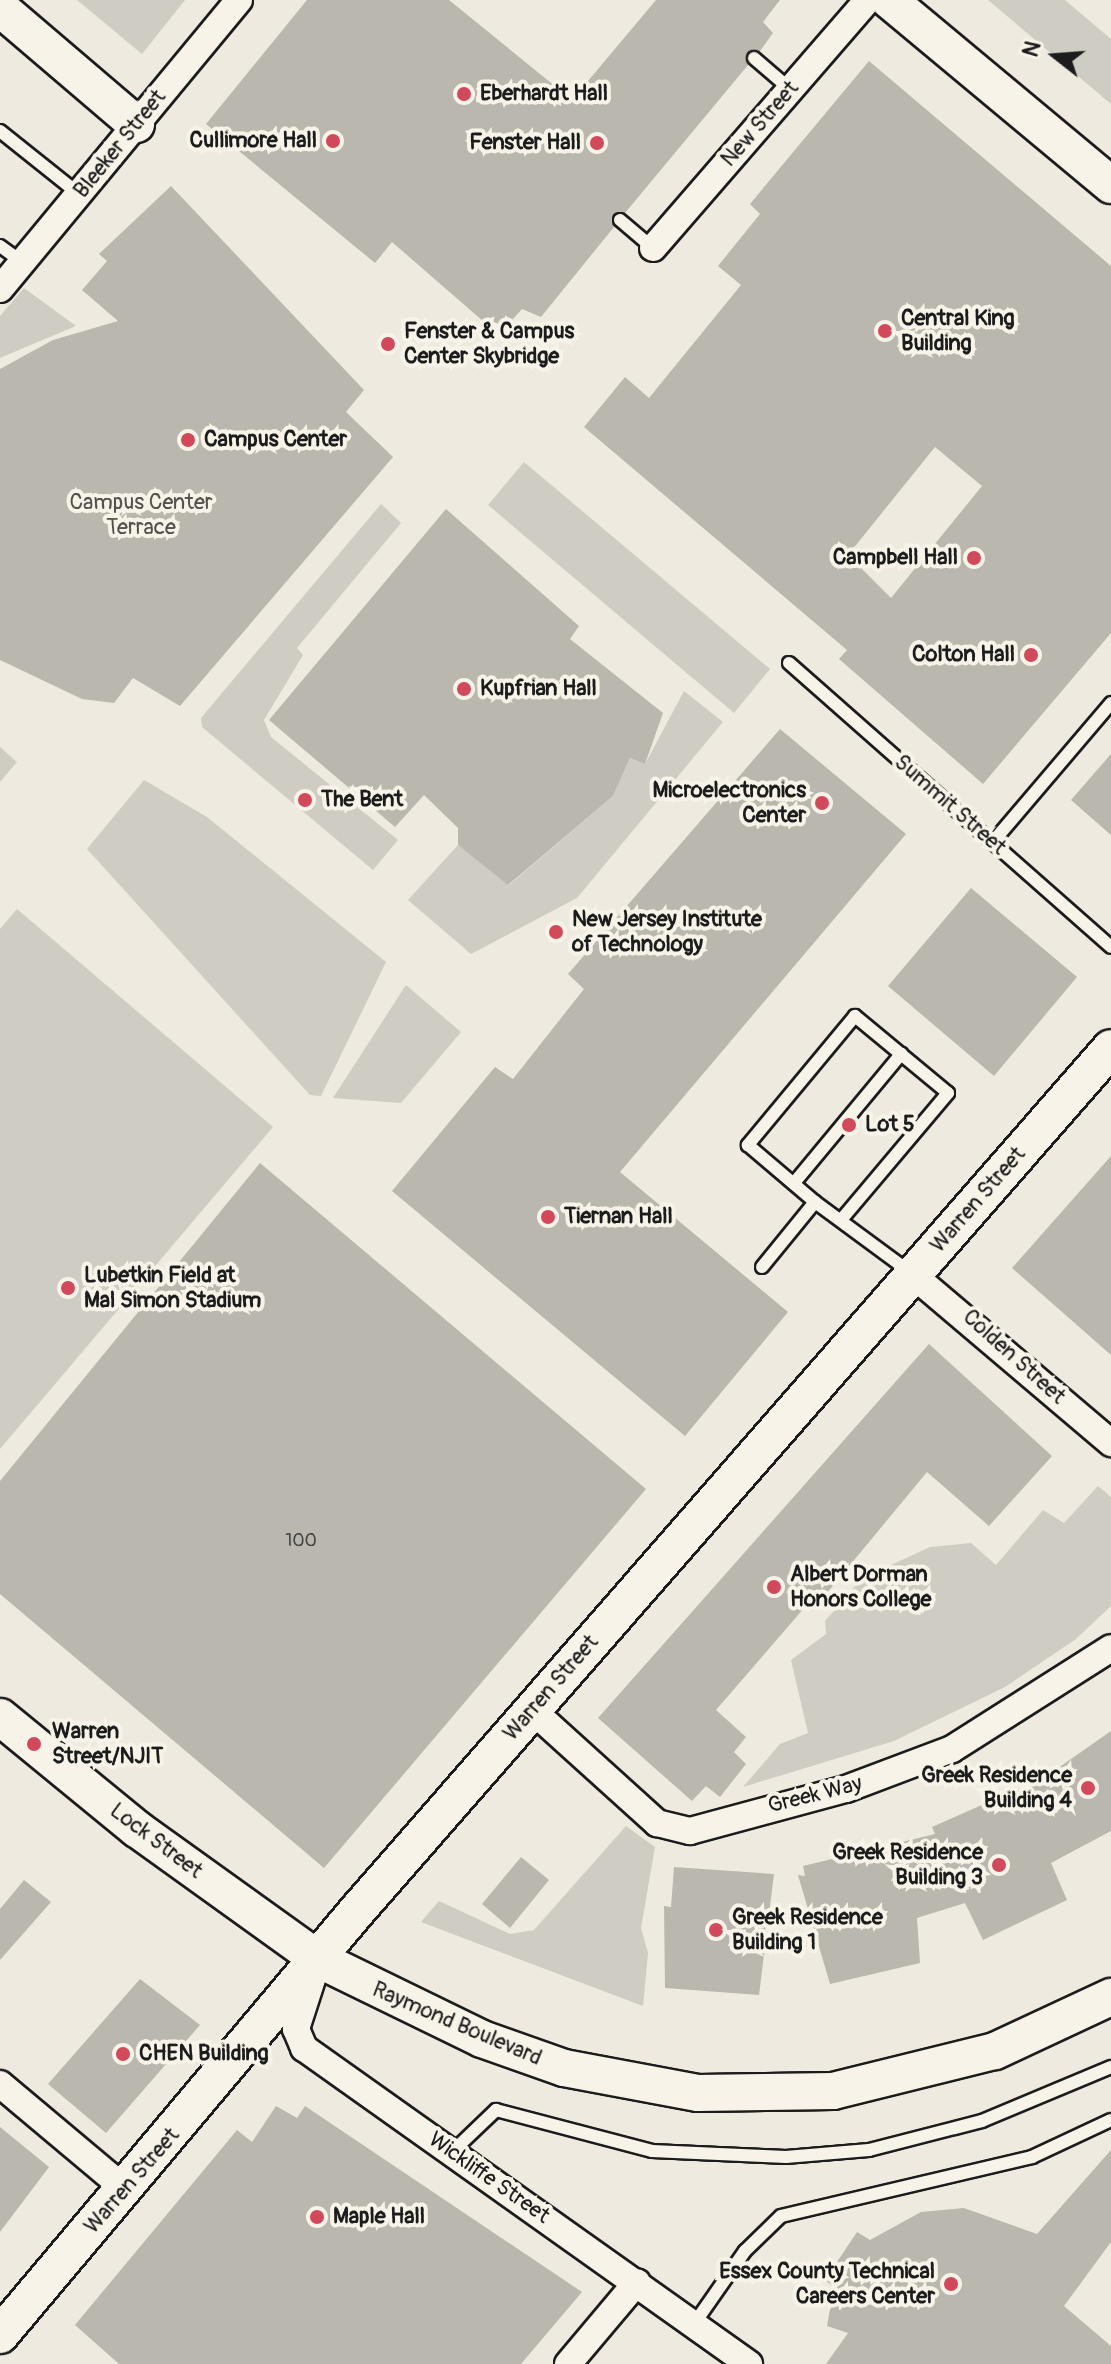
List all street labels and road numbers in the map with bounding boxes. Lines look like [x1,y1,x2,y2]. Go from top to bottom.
street label: New Street [716,76,804,172]
street label: Bleeker Street [68,85,172,203]
street label: Summit Street [889,749,1011,861]
street label: Warren Street [925,1142,1031,1258]
street label: Colden Street [957,1304,1071,1410]
street label: Warren Street [498,1630,604,1746]
street label: Greek Way [765,1771,865,1819]
street label: Lock Street [105,1798,207,1884]
street label: Raymond Boulevard [368,1976,546,2072]
street label: Warren Street [79,2123,185,2239]
street label: Wickliffe Street [423,2126,555,2230]

